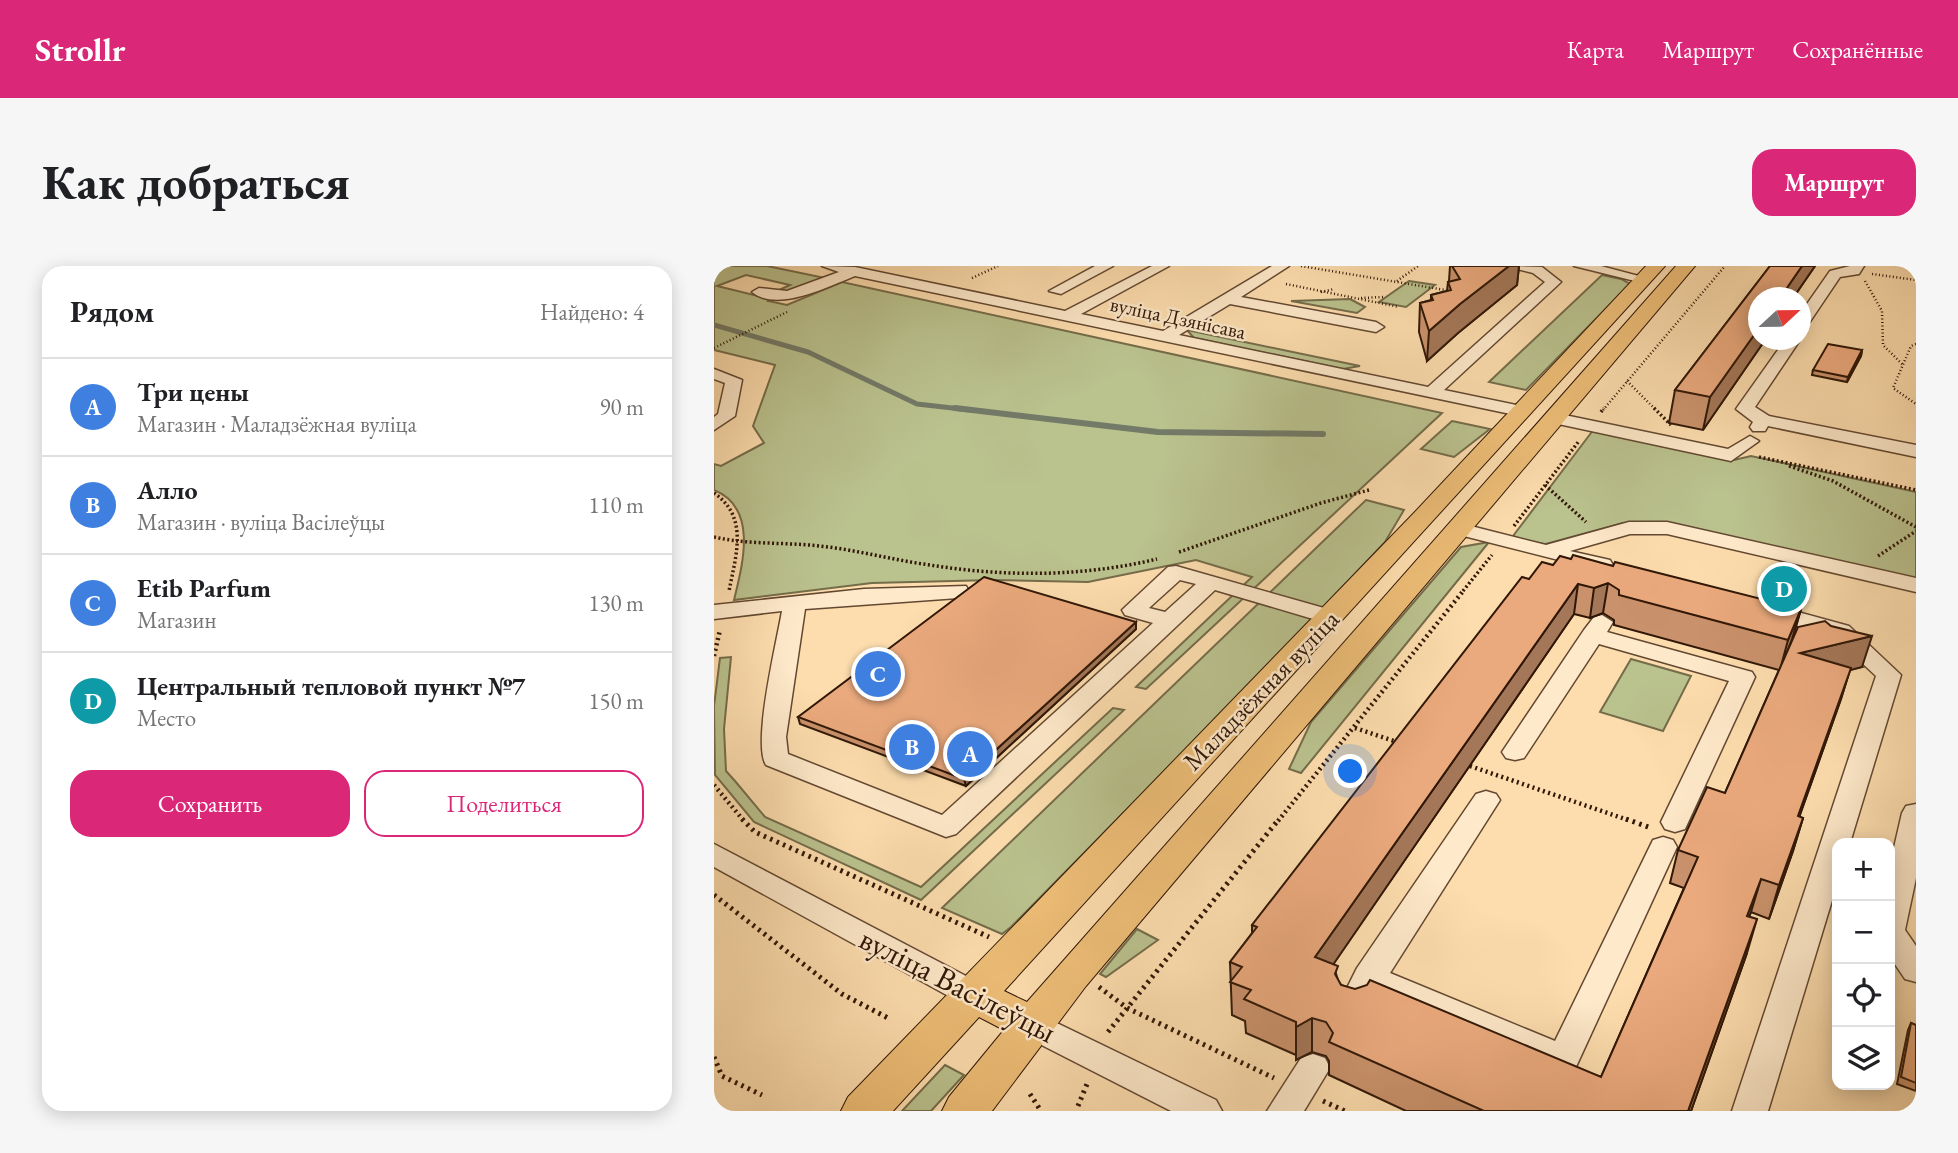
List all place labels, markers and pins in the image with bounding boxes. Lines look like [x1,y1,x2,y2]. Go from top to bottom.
pin: D [1761,563,1807,615]
pin: C [855,648,901,700]
pin: B [889,721,935,773]
pin: A [947,728,993,780]

